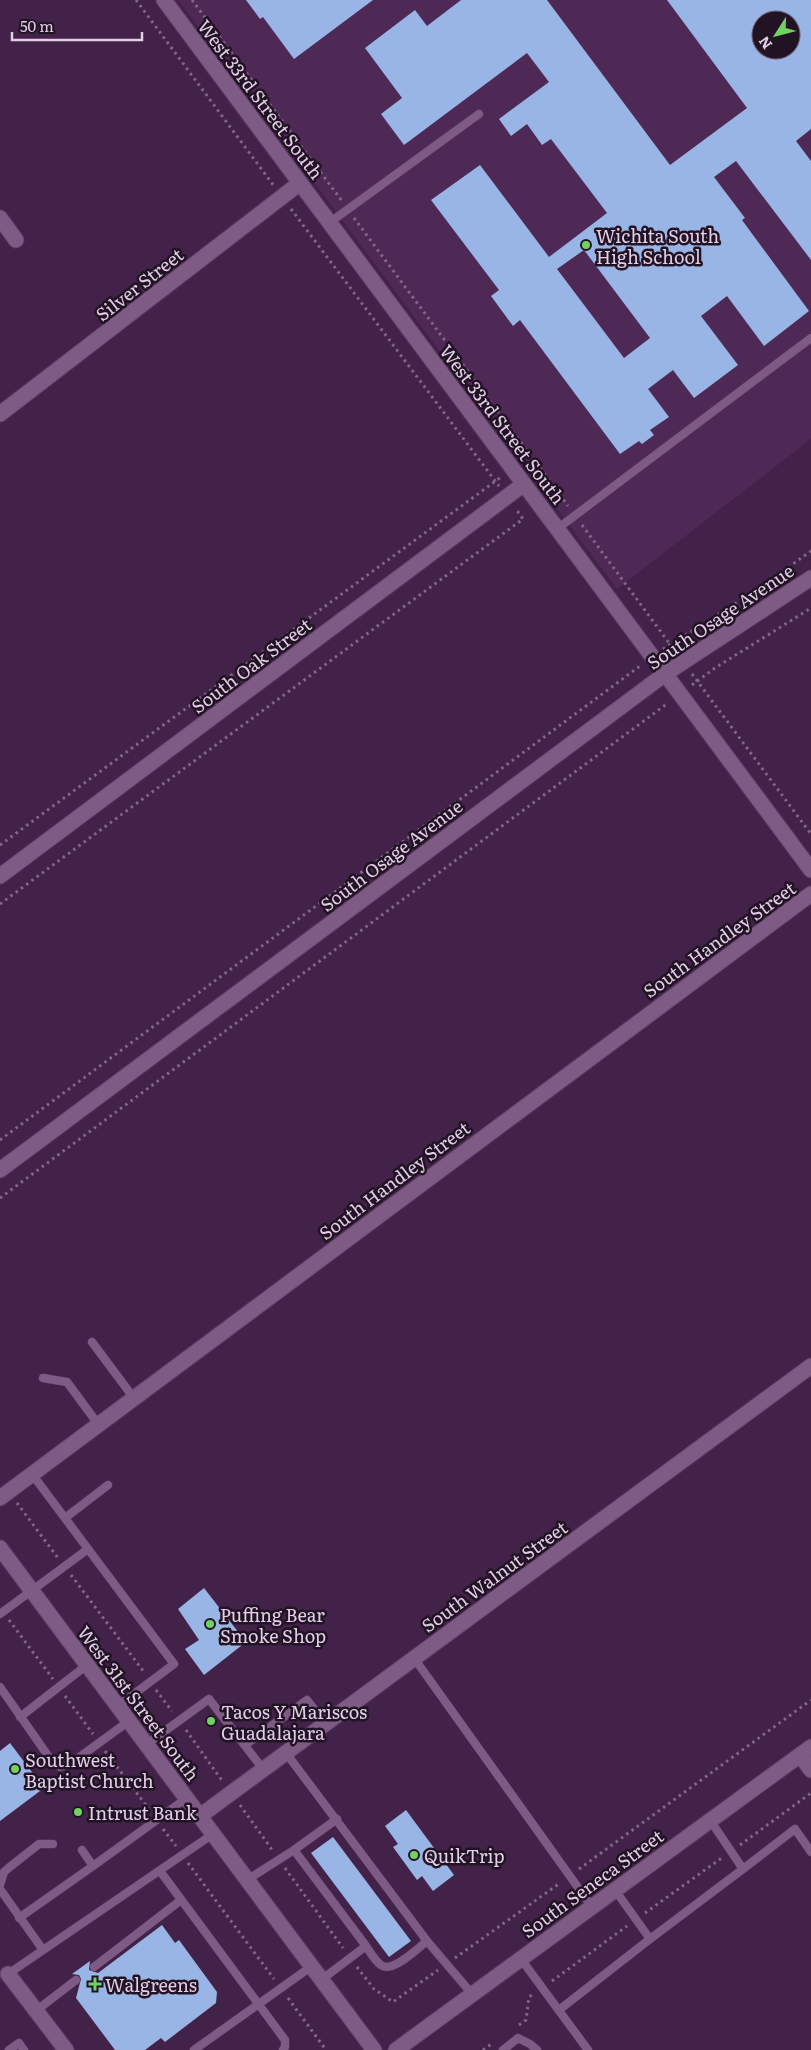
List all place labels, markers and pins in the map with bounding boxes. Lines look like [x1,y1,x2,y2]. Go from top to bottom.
place label: Wichita South High School [596,222,719,270]
marker: Wichita South High School [580,239,592,251]
place label: Puffing Bear Smoke Shop [220,1601,326,1649]
marker: Puffing Bear Smoke Shop [204,1618,216,1630]
place label: Tacos Y Mariscos Guadalajara [221,1698,367,1746]
marker: Tacos Y Mariscos Guadalajara [205,1715,217,1727]
place label: Southwest Baptist Church [25,1746,154,1794]
marker: Southwest Baptist Church [9,1763,21,1775]
place label: Intrust Bank [88,1799,198,1826]
marker: Intrust Bank [72,1806,84,1818]
place label: QuikTrip [424,1842,505,1869]
marker: QuikTrip [408,1849,420,1861]
place label: Walgreens [105,1971,197,1998]
marker: Walgreens [89,1978,101,1990]

